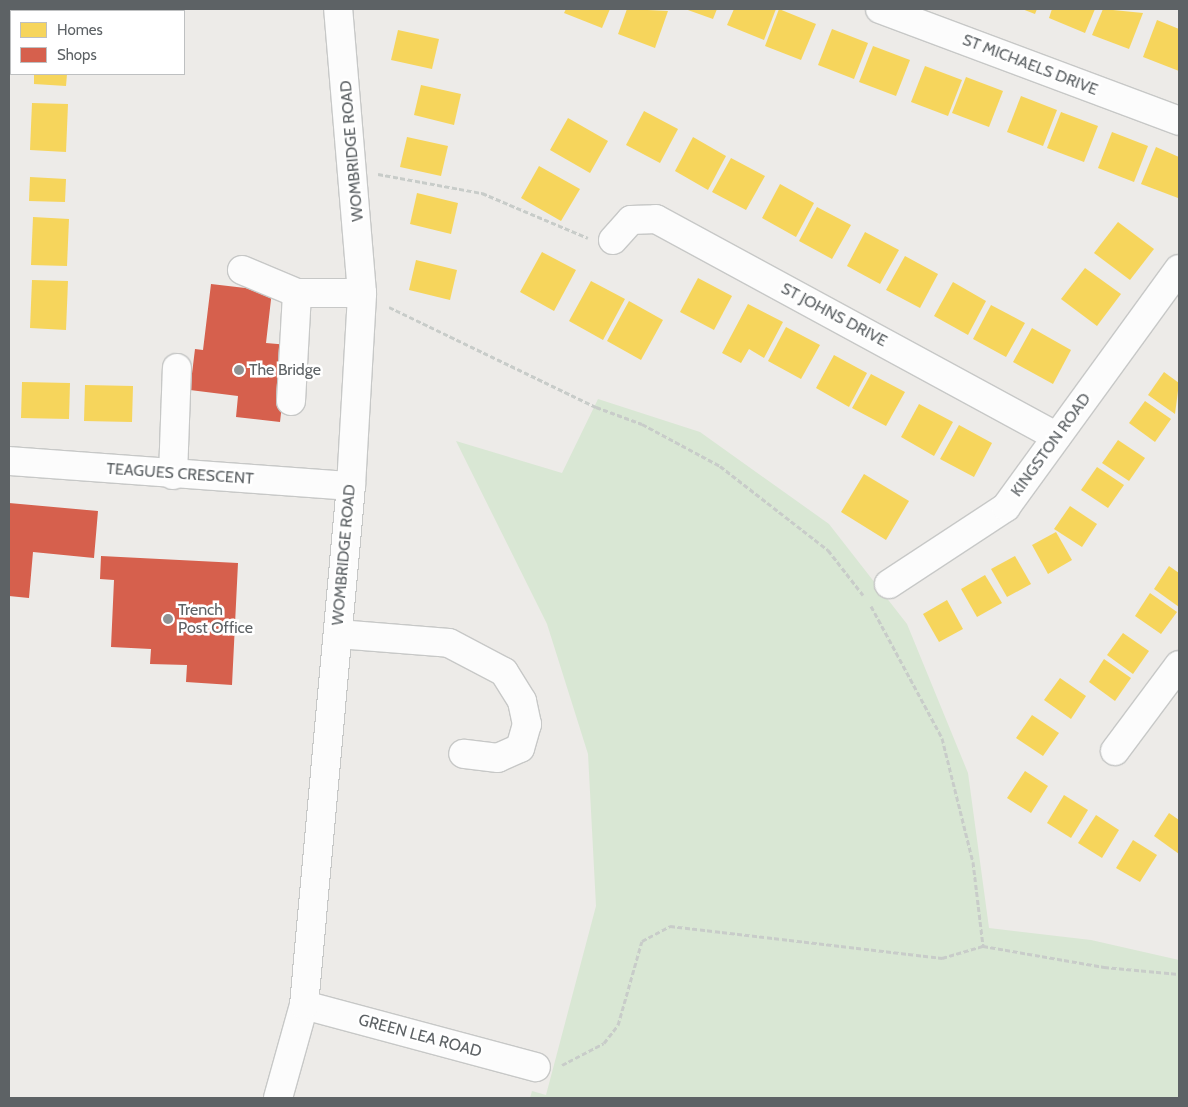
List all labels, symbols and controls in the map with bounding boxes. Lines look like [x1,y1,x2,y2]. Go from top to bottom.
legend [10,10,185,75]
text: Homes [57,21,103,39]
street label: ST MICHAELS DRIVE [960,30,1100,100]
text: Shops [57,46,97,64]
street label: WOMBRIDGE ROAD [336,80,368,222]
street label: ST JOHNS DRIVE [778,279,890,351]
place label: The Bridge [249,360,321,380]
marker: The Bridge [233,364,245,376]
street label: KINGSTON ROAD [1007,390,1095,500]
street label: TEAGUES CRESCENT [106,459,254,489]
street label: WOMBRIDGE ROAD [328,484,360,626]
place label: Trench Post Office [178,600,253,638]
marker: Trench Post Office [162,613,174,625]
street label: GREEN LEA ROAD [356,1010,484,1062]

